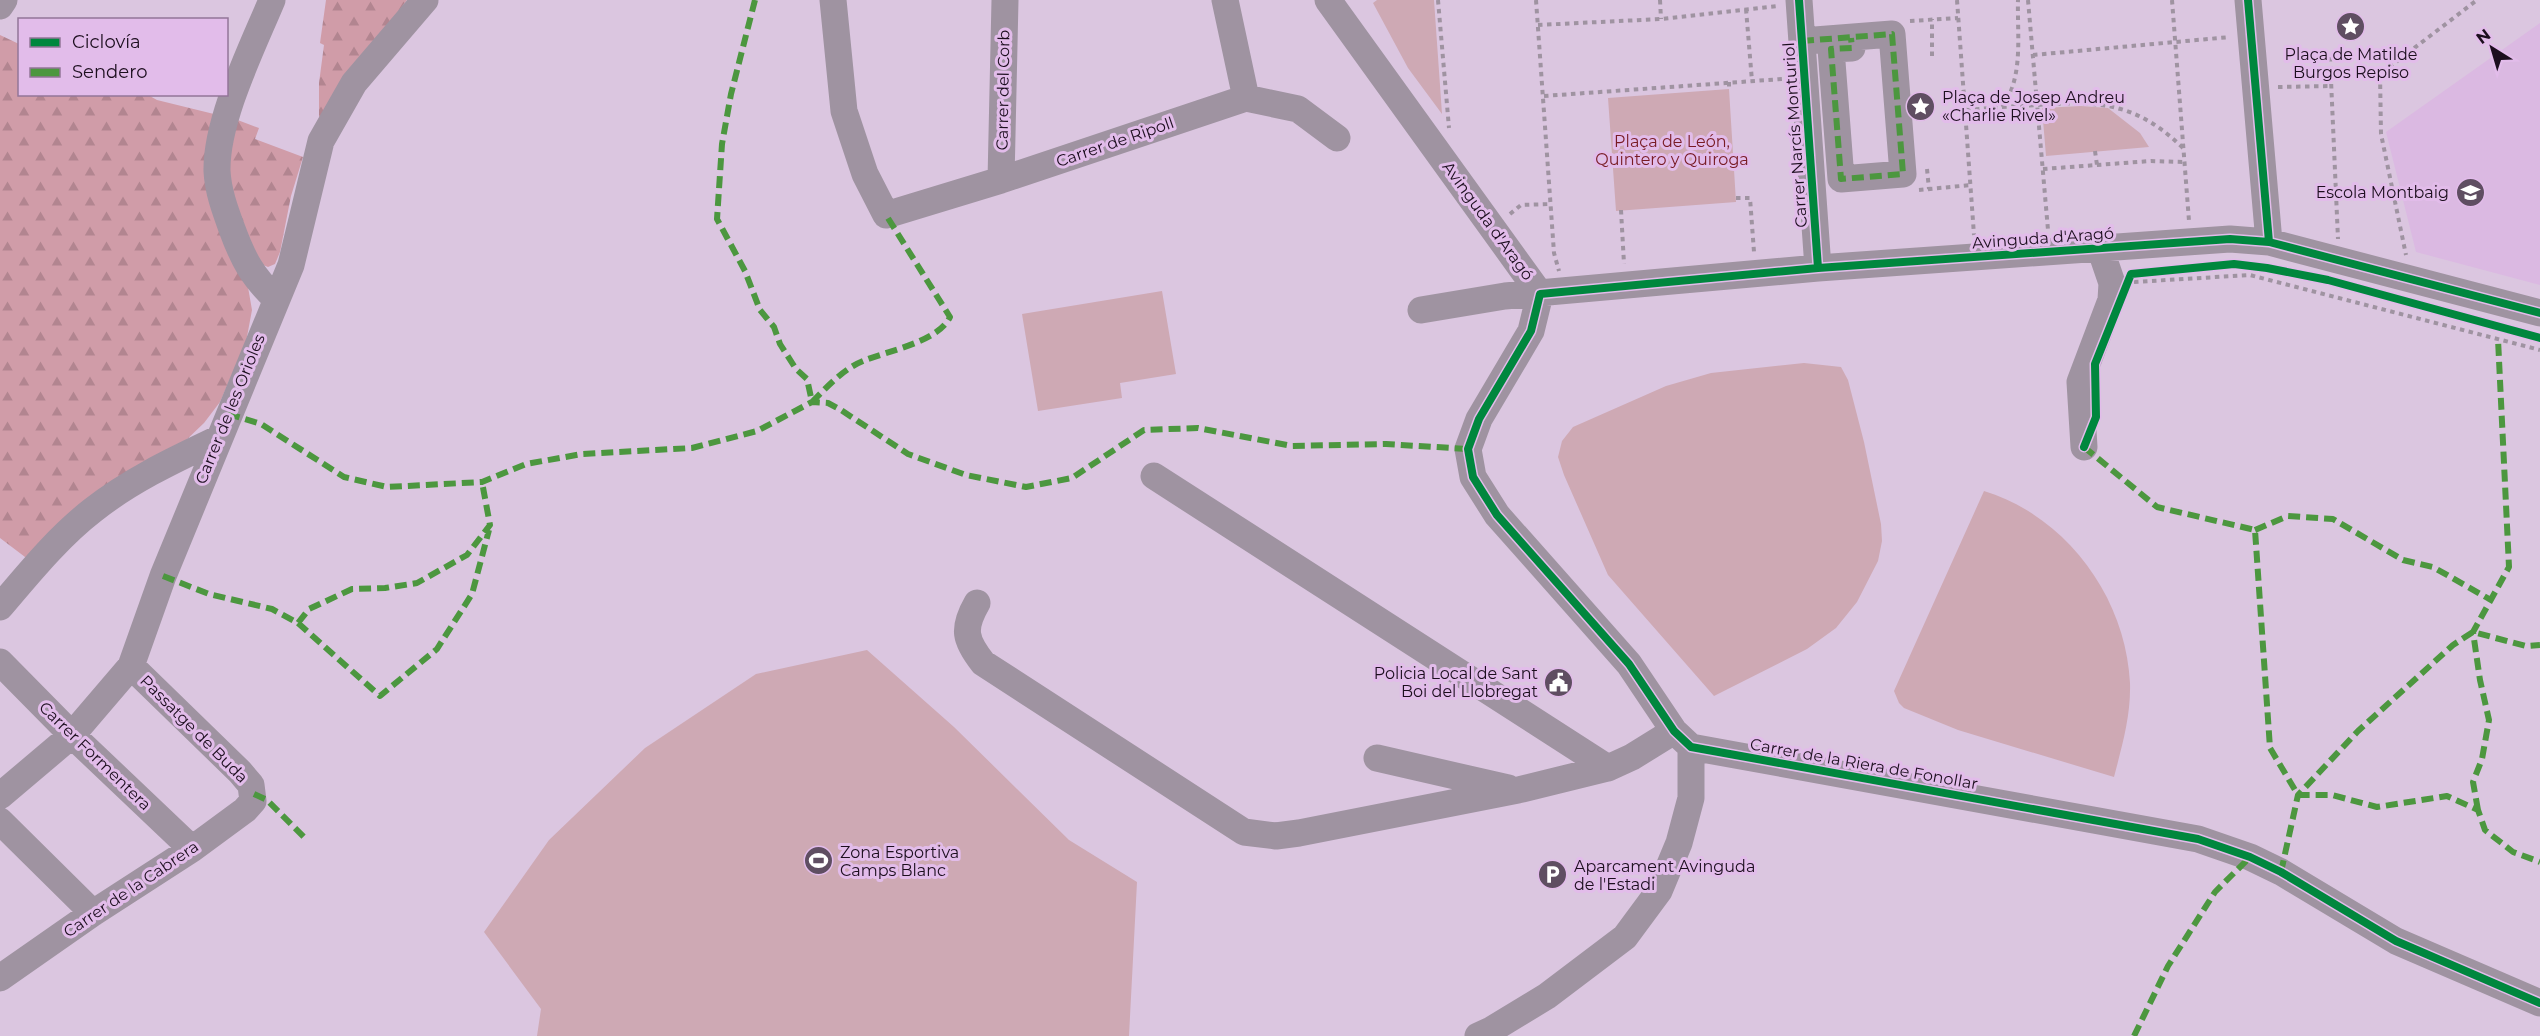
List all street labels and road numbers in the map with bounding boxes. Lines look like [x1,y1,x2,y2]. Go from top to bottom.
street label: Carrer del Corb [992,29,1014,150]
street label: Carrer Narcís Monturiol [1779,42,1811,228]
street label: Carrer de Ripoll [1054,113,1176,171]
street label: Avinguda d'Aragó [1439,158,1537,284]
street label: Avinguda d'Aragó [1971,224,2115,252]
street label: Carrer de les Orioles [191,331,269,487]
street label: Passatge de Buda [136,671,252,787]
street label: Carrer Formentera [35,698,155,814]
street label: Carrer de la Riera de Fonollar [1749,735,1979,793]
street label: Carrer de la Cabrera [60,837,202,941]

